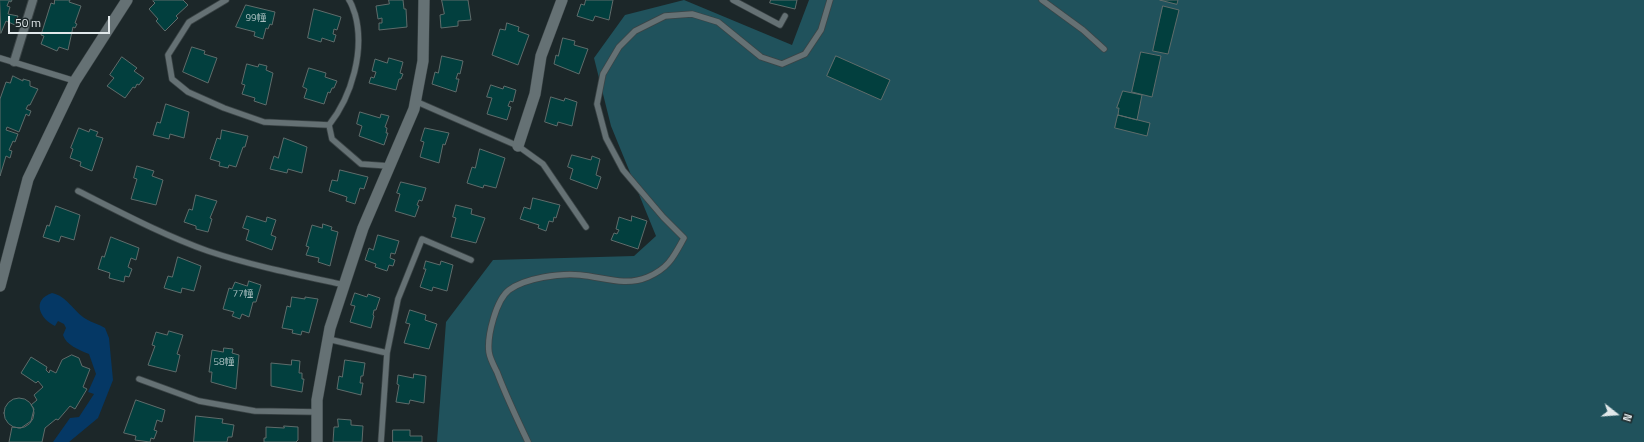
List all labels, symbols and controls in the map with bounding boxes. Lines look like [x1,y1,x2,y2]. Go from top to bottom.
scale bar [10,8,112,34]
text: 50 m [15,13,41,32]
house number: 99幢 [245,13,267,25]
house number: 77幢 [232,289,254,301]
house number: 58幢 [213,357,235,369]
north arrow [1596,394,1636,434]
text: N [1619,412,1636,423]

